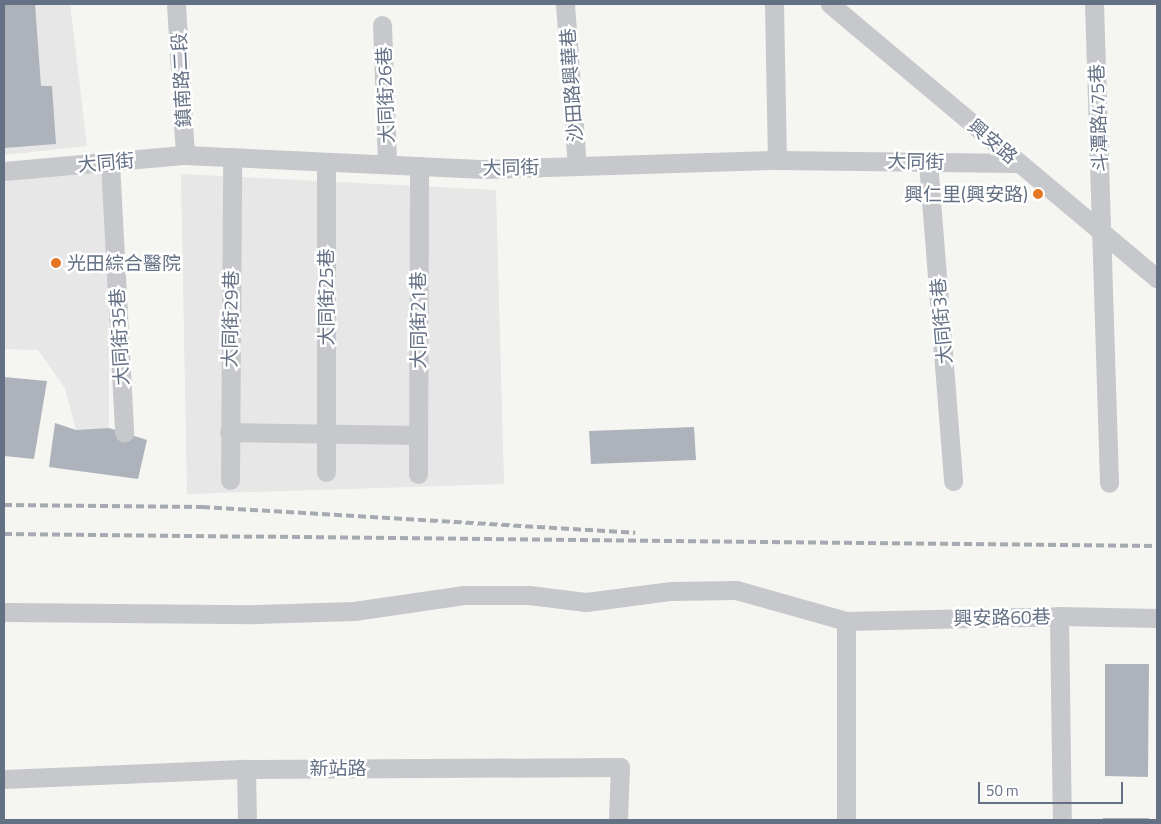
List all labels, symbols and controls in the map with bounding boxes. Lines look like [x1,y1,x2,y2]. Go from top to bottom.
street label: 沙田路興華巷 [556,27,586,143]
street label: 鎮南路二段 [167,32,195,128]
street label: 大同街26巷 [372,46,398,144]
street label: 斗潭路475巷 [1085,64,1111,172]
street label: 興安路 [964,114,1022,168]
street label: 大同街 [77,148,135,176]
street label: 大同街 [887,149,945,173]
street label: 大同街 [482,155,540,179]
place label: 興仁里(興安路) [904,183,1028,205]
marker: 興仁里(興安路) [1032,188,1044,200]
street label: 大同街25巷 [315,248,337,346]
place label: 光田綜合醫院 [67,252,181,274]
marker: 光田綜合醫院 [49,256,63,270]
street label: 大同街29巷 [218,270,242,368]
street label: 大同街21巷 [407,271,429,369]
street label: 大同街3巷 [926,277,956,365]
street label: 大同街35巷 [105,288,133,386]
street label: 興安路60巷 [953,605,1051,629]
street label: 新站路 [310,757,366,779]
scale bar [981,772,1126,804]
text: 50 m [986,779,1019,802]

